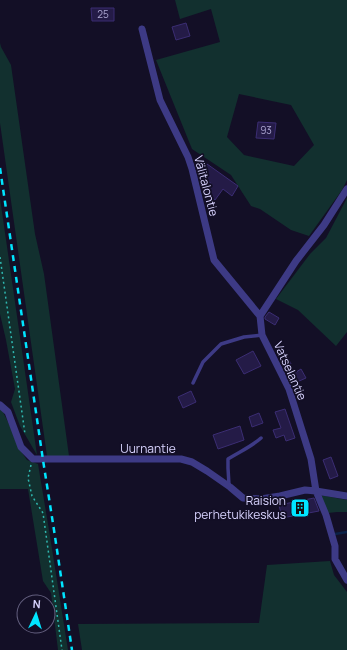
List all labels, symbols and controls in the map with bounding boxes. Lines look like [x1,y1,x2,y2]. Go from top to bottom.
house number: 25 [97,7,109,21]
house number: 93 [260,123,272,137]
street label: Välitalontie [190,154,223,218]
street label: Vatselantie [270,339,311,403]
street label: Uurnantie [120,440,176,457]
place label: Raision perhetukikeskus [194,492,286,523]
building icon: Raision perhetukikeskus [289,497,311,519]
north arrow [16,594,56,634]
text: N [32,596,41,611]

